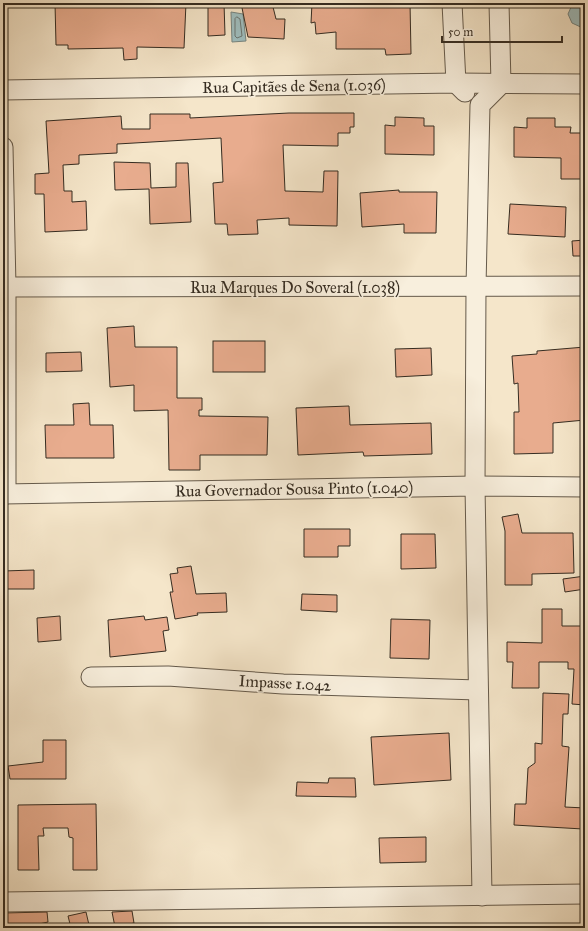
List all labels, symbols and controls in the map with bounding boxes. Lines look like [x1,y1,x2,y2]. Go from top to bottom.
scale bar [442,18,562,44]
text: 50 m [448,25,473,39]
street label: Rua Capitães de Sena (1.036) [202,75,386,98]
street label: Rua Marques Do Soveral (1.038) [190,278,400,298]
street label: Rua Governador Sousa Pinto (1.040) [175,477,413,502]
street label: Impasse 1.042 [238,671,332,695]

